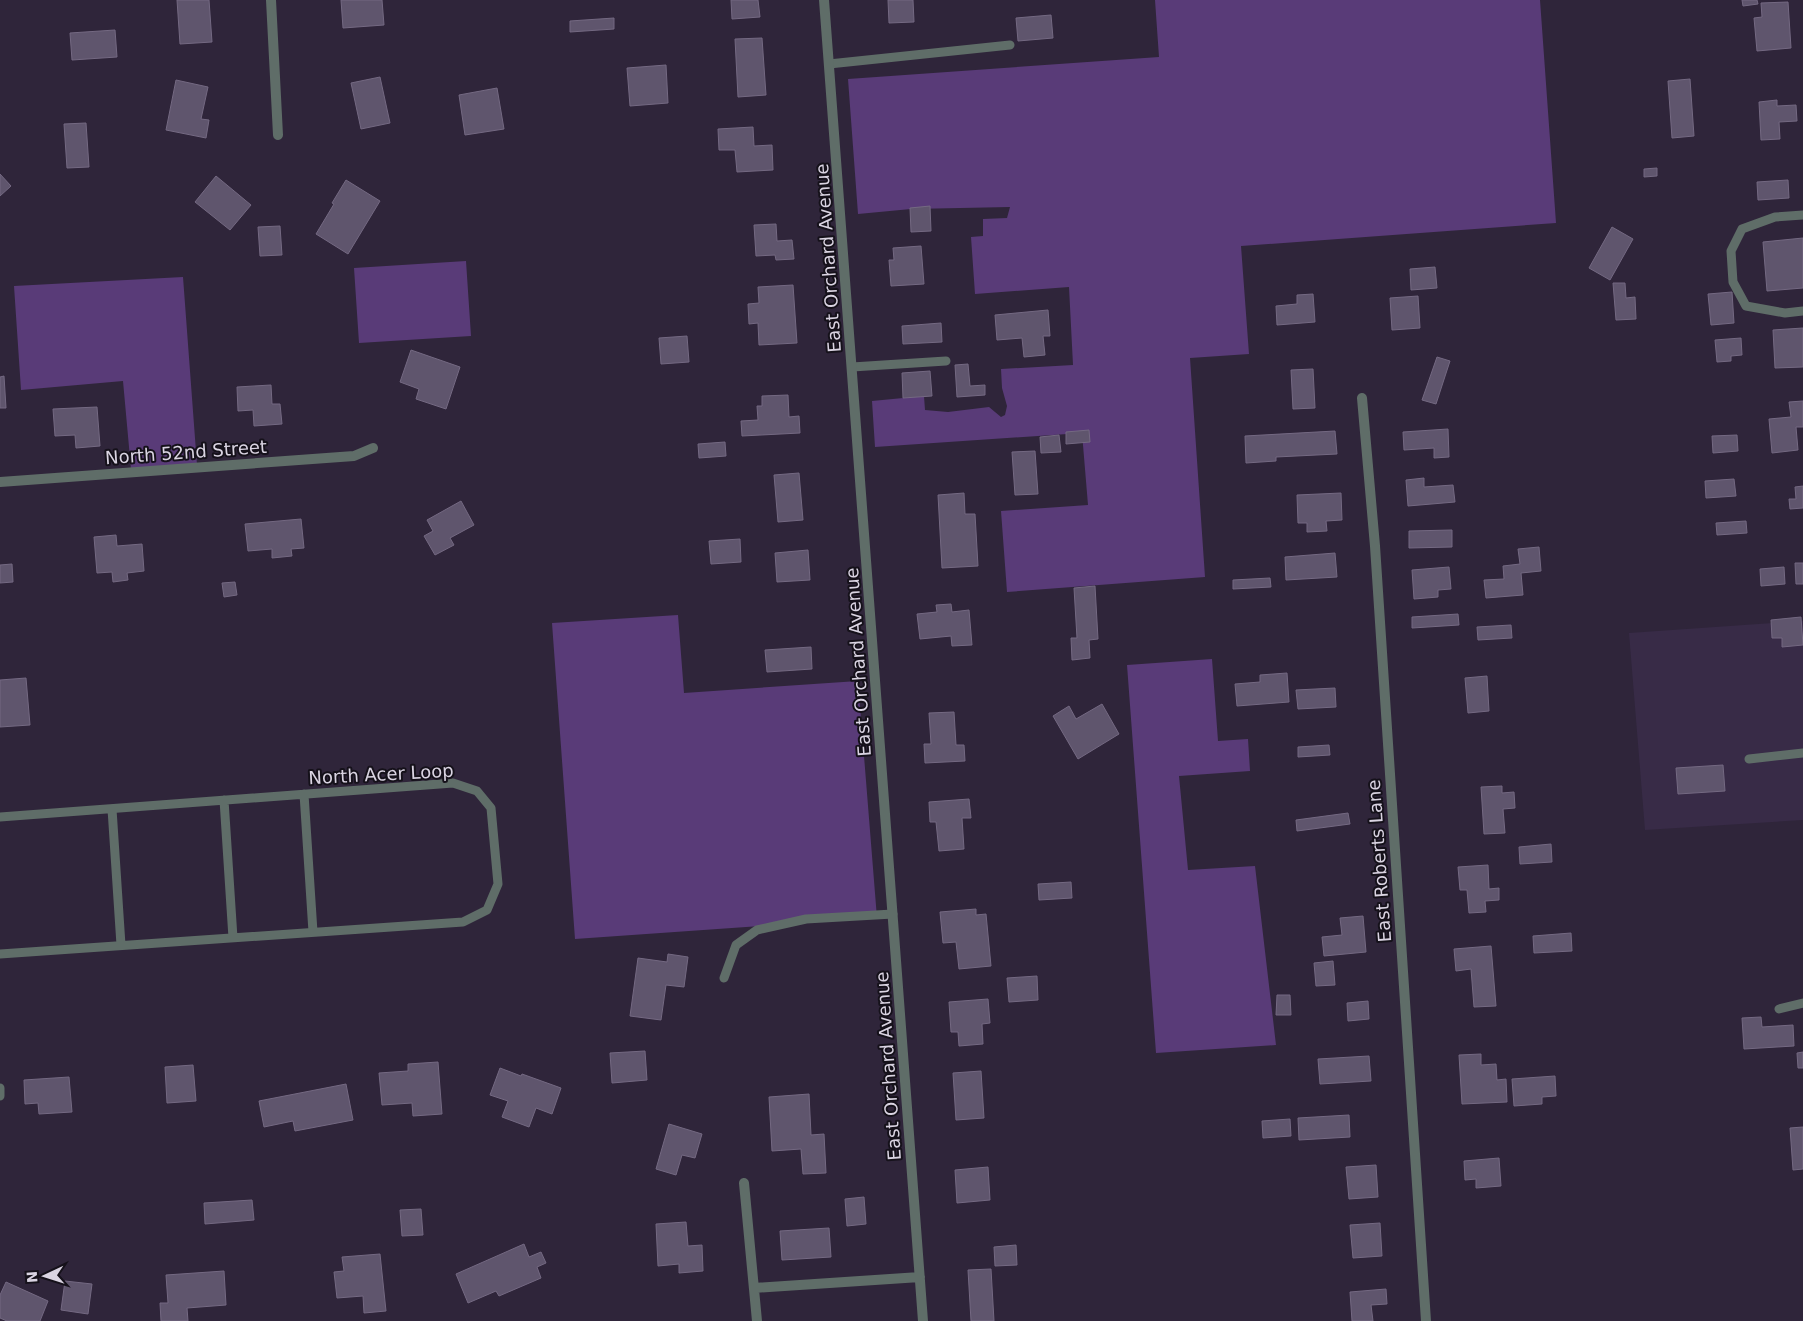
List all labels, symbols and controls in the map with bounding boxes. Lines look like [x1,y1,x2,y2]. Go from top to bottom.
street label: East Orchard Avenue [811,163,845,353]
street label: North 52nd Street [104,436,268,468]
street label: East Orchard Avenue [841,567,875,757]
street label: North Acer Loop [308,760,454,788]
street label: East Roberts Lane [1363,779,1395,943]
street label: East Orchard Avenue [871,971,905,1161]
north arrow [20,1251,70,1301]
text: N [24,1271,40,1283]

